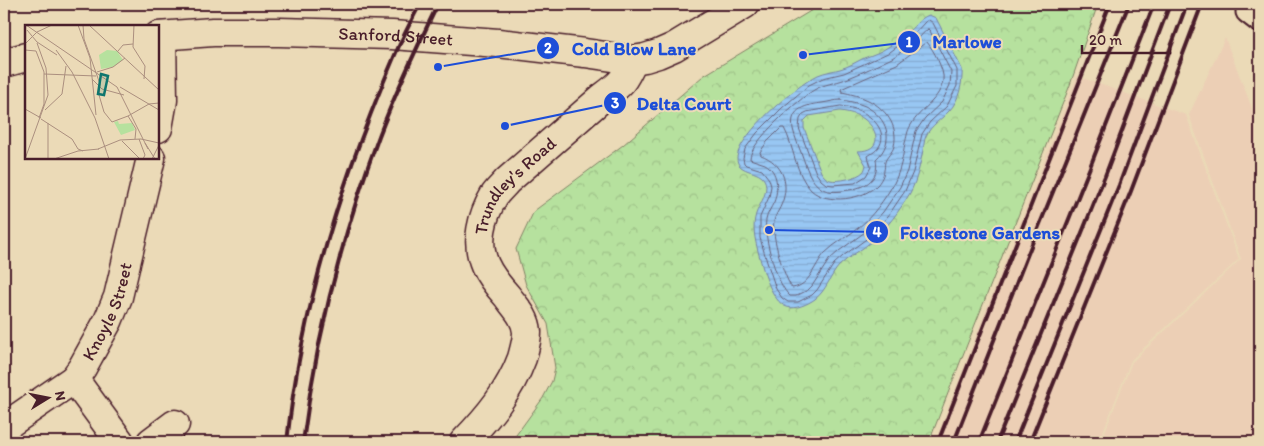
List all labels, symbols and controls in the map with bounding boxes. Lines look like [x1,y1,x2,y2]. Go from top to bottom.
scale bar [1082,22,1169,54]
street label: Sanford Street [338,23,454,51]
inset map [25,25,159,159]
callout: Marlowe [897,25,1011,59]
text: Marlowe [932,30,1002,53]
callout: Cold Blow Lane [536,31,707,65]
text: 20 m [1089,31,1123,49]
text: 1 [906,33,913,51]
text: Cold Blow Lane [572,37,696,60]
text: 2 [544,39,552,57]
callout: Delta Court [602,86,742,120]
text: Delta Court [637,92,731,115]
text: 3 [611,94,619,112]
street label: Trundley's Road [470,132,561,236]
callout: Folkestone Gardens [865,215,1070,249]
text: Folkestone Gardens [900,221,1060,244]
text: 4 [872,223,882,241]
street label: Knoyle Street [77,260,137,364]
north arrow [22,374,72,424]
text: N [51,390,70,402]

